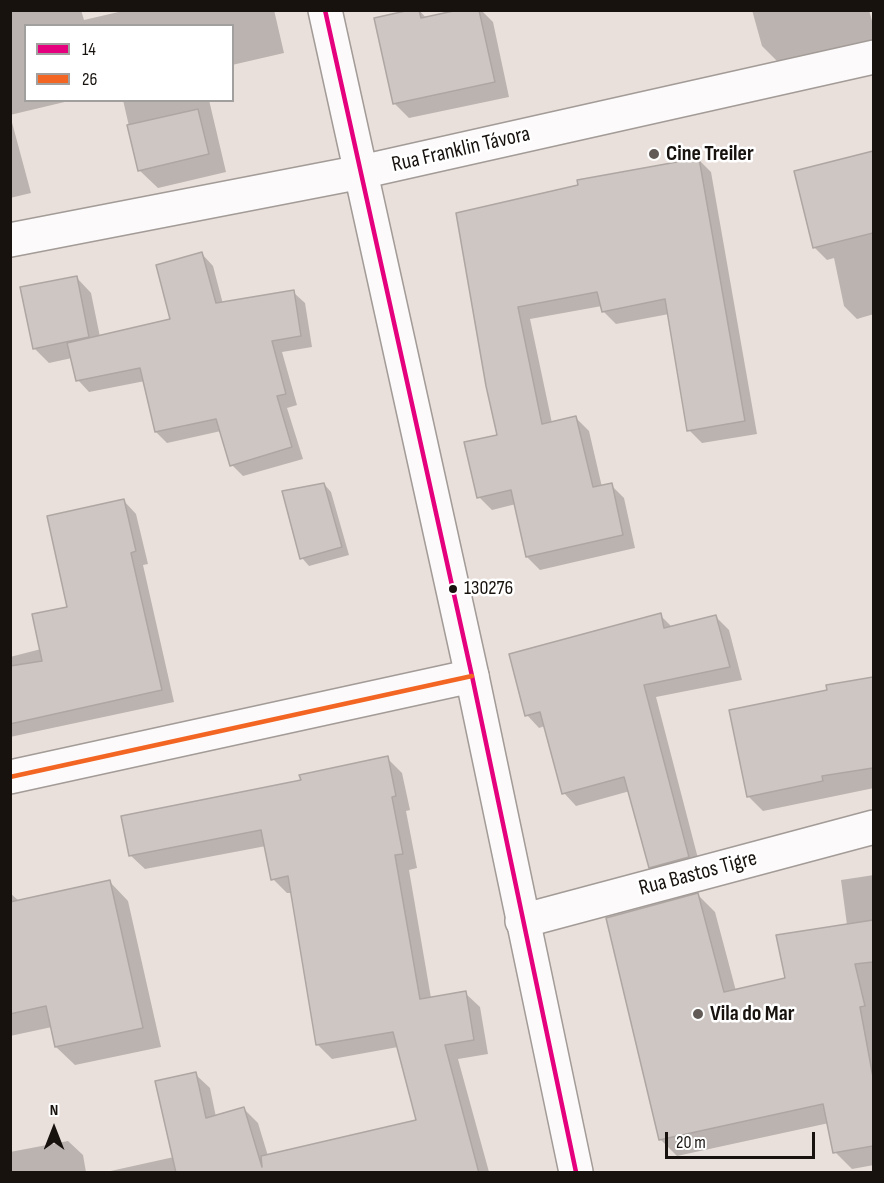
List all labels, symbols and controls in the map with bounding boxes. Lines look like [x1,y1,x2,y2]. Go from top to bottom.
legend [24,24,234,102]
text: 14 [82,39,96,60]
text: 26 [82,69,97,90]
street label: Rua Franklin Távora [389,121,533,179]
place label: Cine Treiler [666,141,754,167]
marker: Cine Treiler [647,147,661,161]
place label: 130276 [464,577,513,601]
marker: 130276 [447,583,459,595]
street label: Rua Bastos Tigre [636,846,760,902]
place label: Vila do Mar [710,1001,794,1027]
marker: Vila do Mar [691,1007,705,1021]
north arrow [24,1099,84,1159]
text: N [50,1101,58,1120]
scale bar [668,1120,818,1158]
text: 20 m [676,1132,706,1153]

